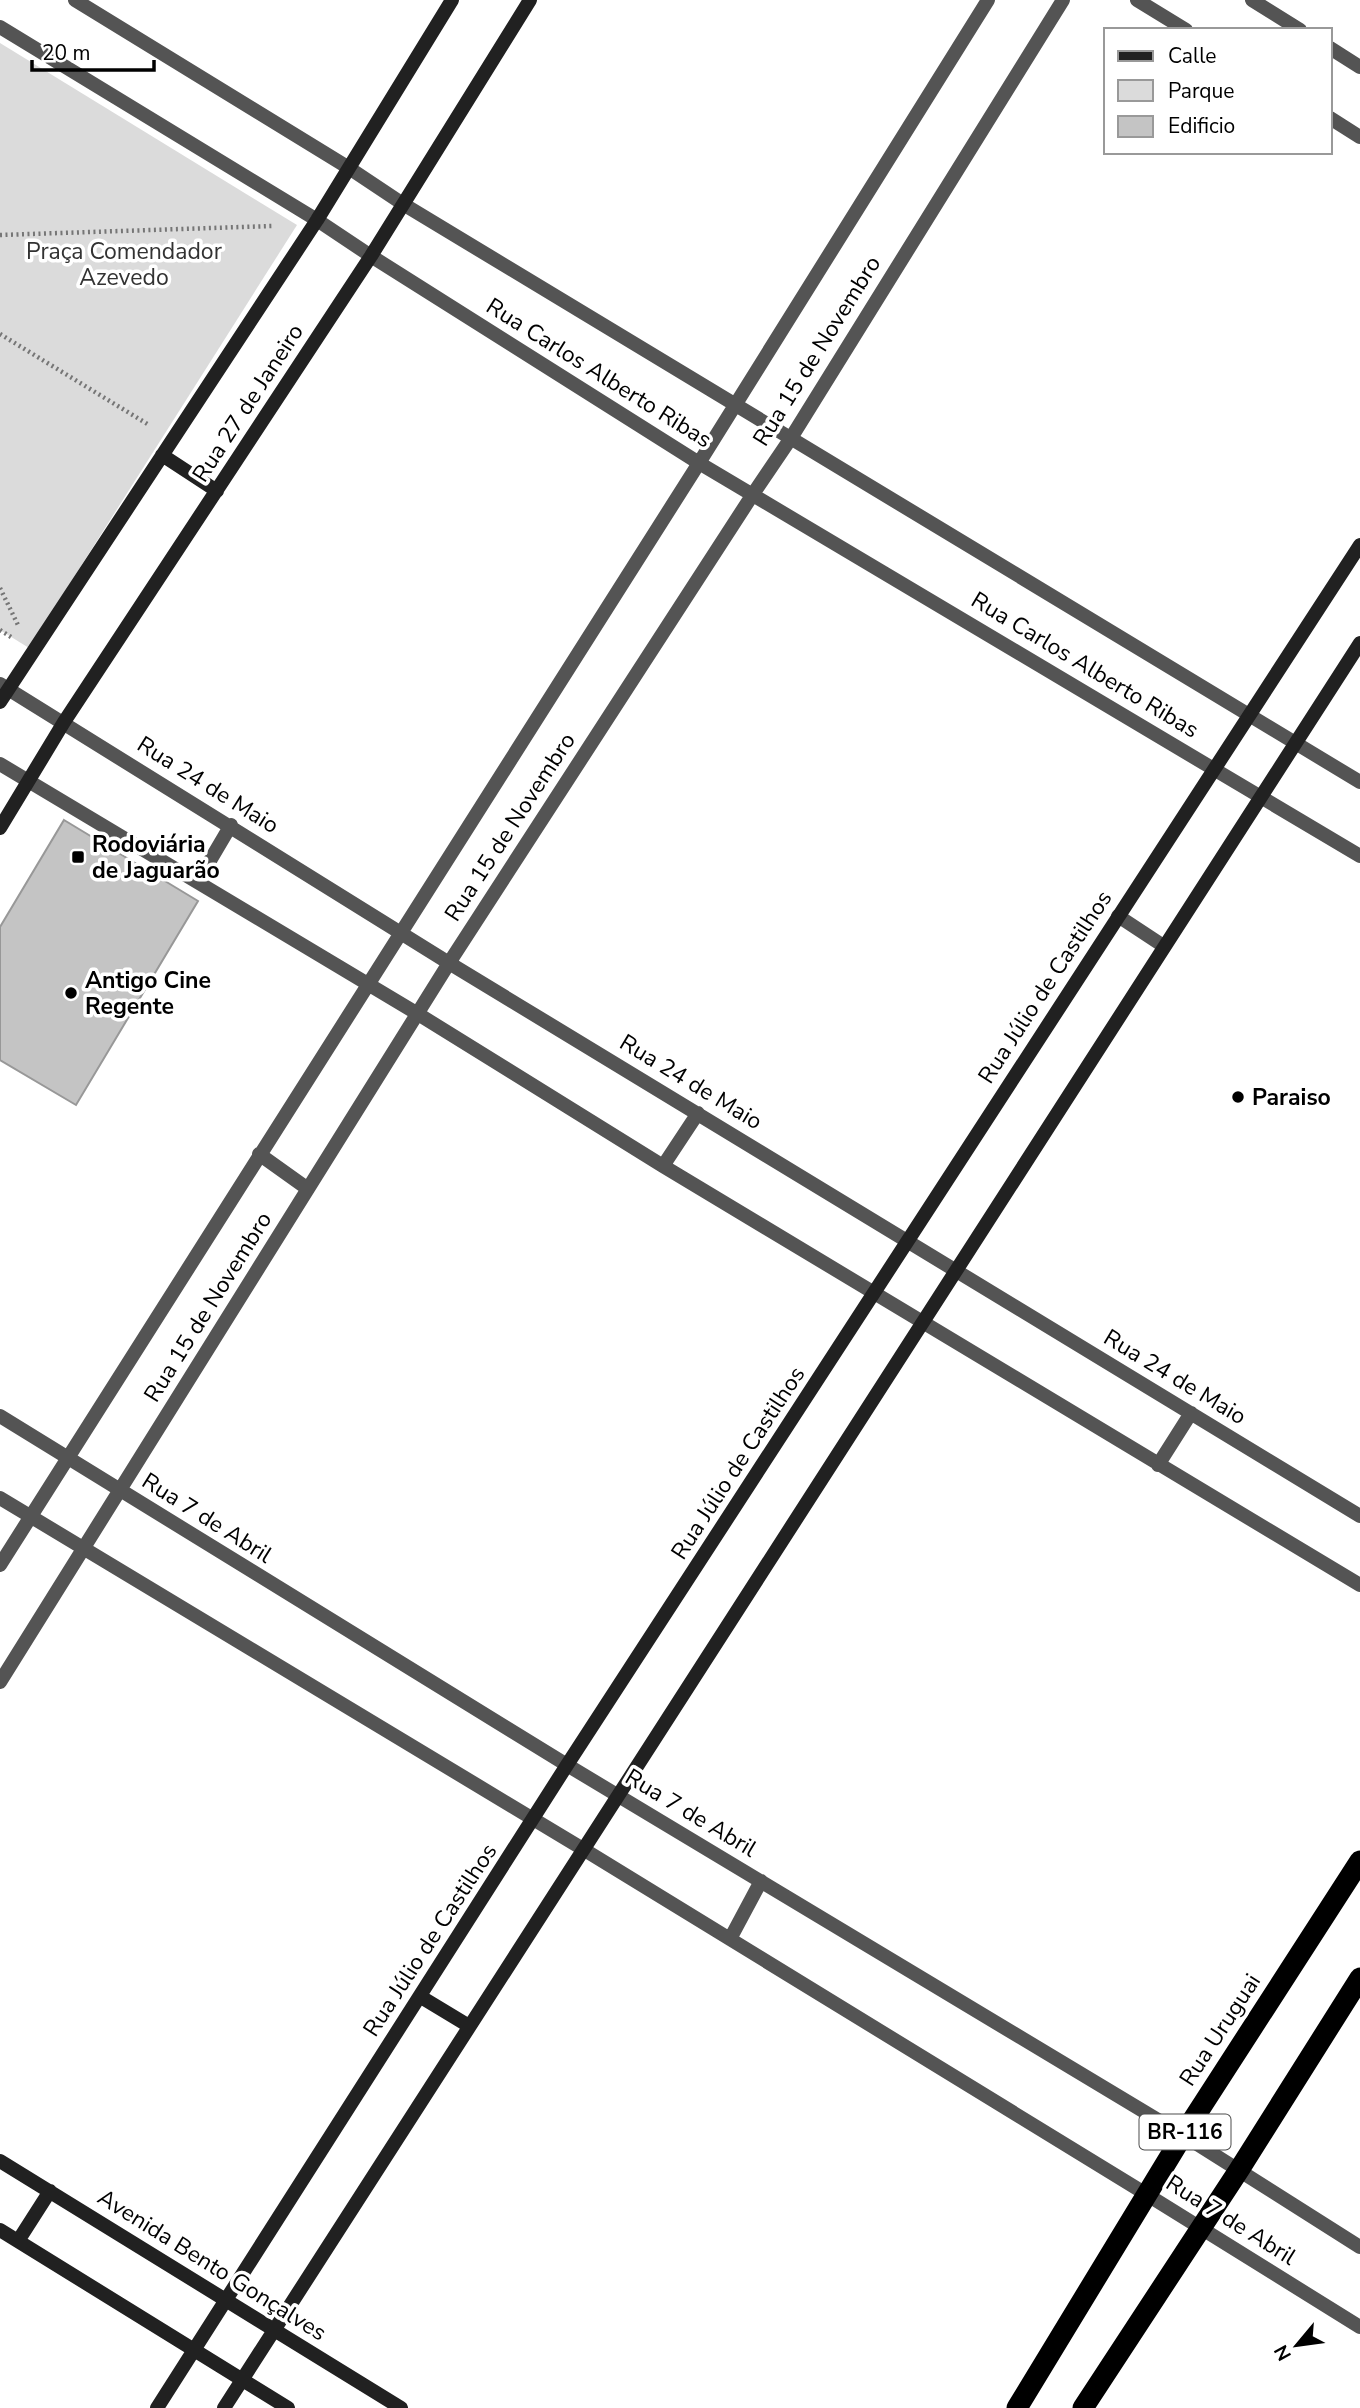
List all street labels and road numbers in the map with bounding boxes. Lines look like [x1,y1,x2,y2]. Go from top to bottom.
street label: Rua 15 de Novembro [746,250,888,452]
street label: Rua Carlos Alberto Ribas [480,291,718,455]
street label: Rua 27 de Janeiro [185,318,311,488]
street label: Rua Carlos Alberto Ribas [965,585,1205,745]
street label: Rua 15 de Novembro [437,727,583,927]
street label: Rua 24 de Maio [131,729,285,841]
street label: Rua Júlio de Castilhos [971,884,1119,1090]
street label: Rua 24 de Maio [614,1027,768,1137]
street label: Rua 15 de Novembro [137,1206,279,1408]
street label: Rua 24 de Maio [1098,1322,1252,1432]
street label: Rua Júlio de Castilhos [664,1360,812,1566]
street label: Rua 7 de Abril [136,1466,278,1571]
street label: Rua 7 de Abril [619,1762,763,1865]
street label: Rua Júlio de Castilhos [356,1837,504,2043]
street label: Rua Uruguai [1172,1968,1268,2092]
road number: BR-116 [1140,2114,1230,2150]
street label: Rua 7 de Abril [1160,2168,1302,2273]
street label: Avenida Bento Gonçalves [92,2182,332,2348]

